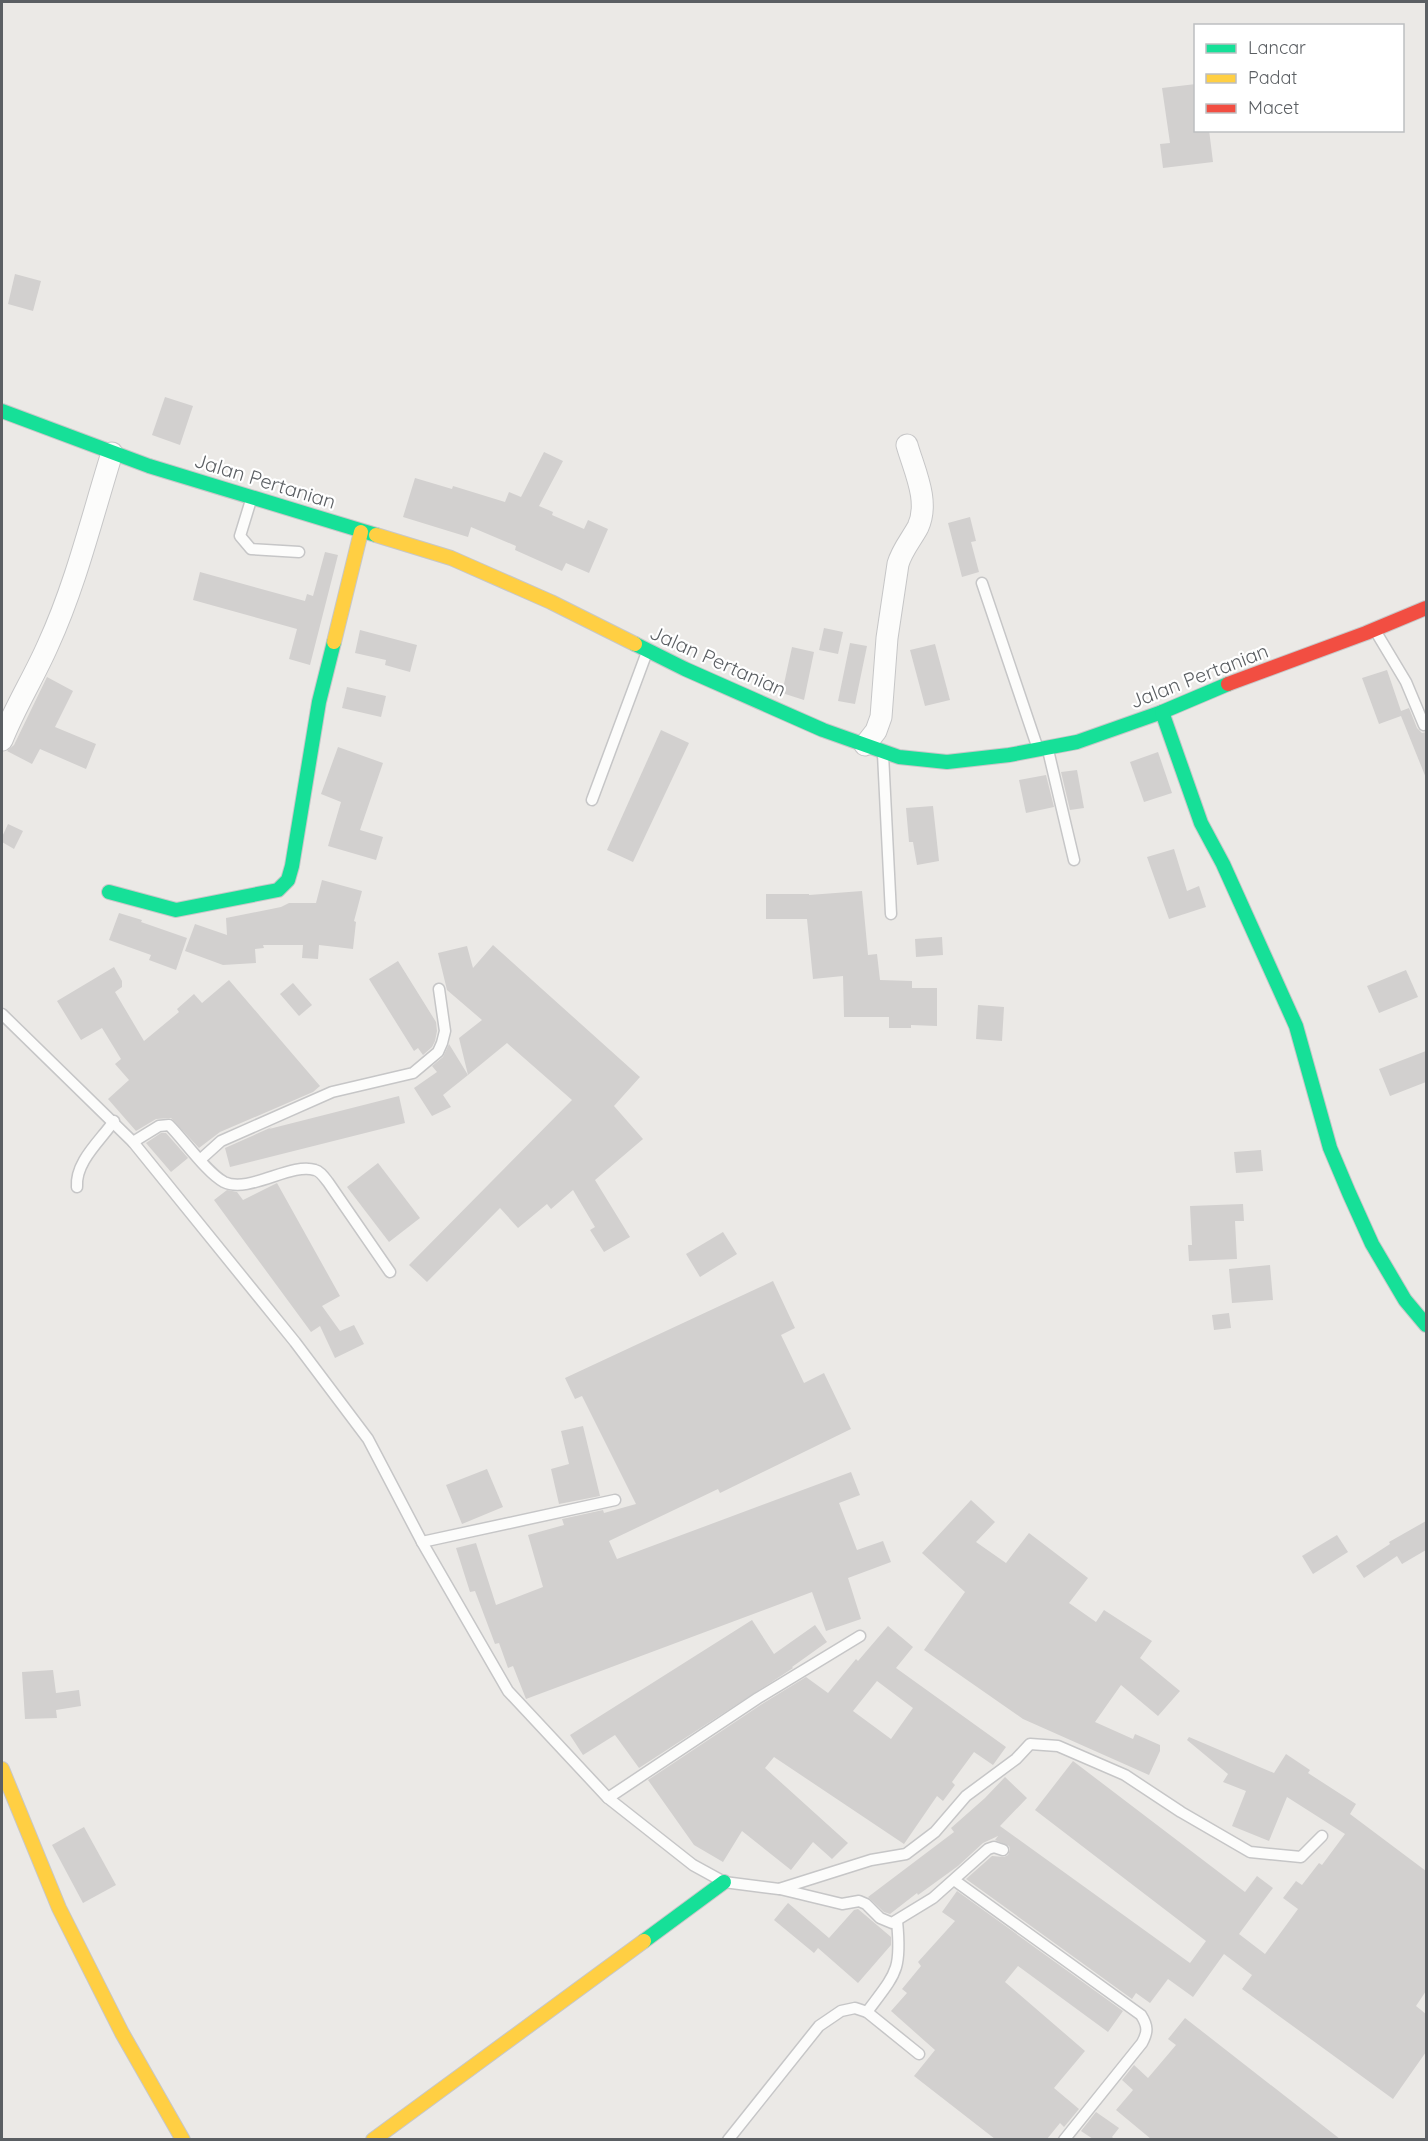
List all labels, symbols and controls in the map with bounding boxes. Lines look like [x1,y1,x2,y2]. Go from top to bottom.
legend [1194,24,1404,132]
text: Lancar [1248,36,1306,59]
text: Padat [1248,66,1297,89]
text: Macet [1248,96,1299,119]
street label: Jalan Pertanian [191,447,339,514]
street label: Jalan Pertanian [646,619,790,702]
street label: Jalan Pertanian [1126,638,1272,713]

